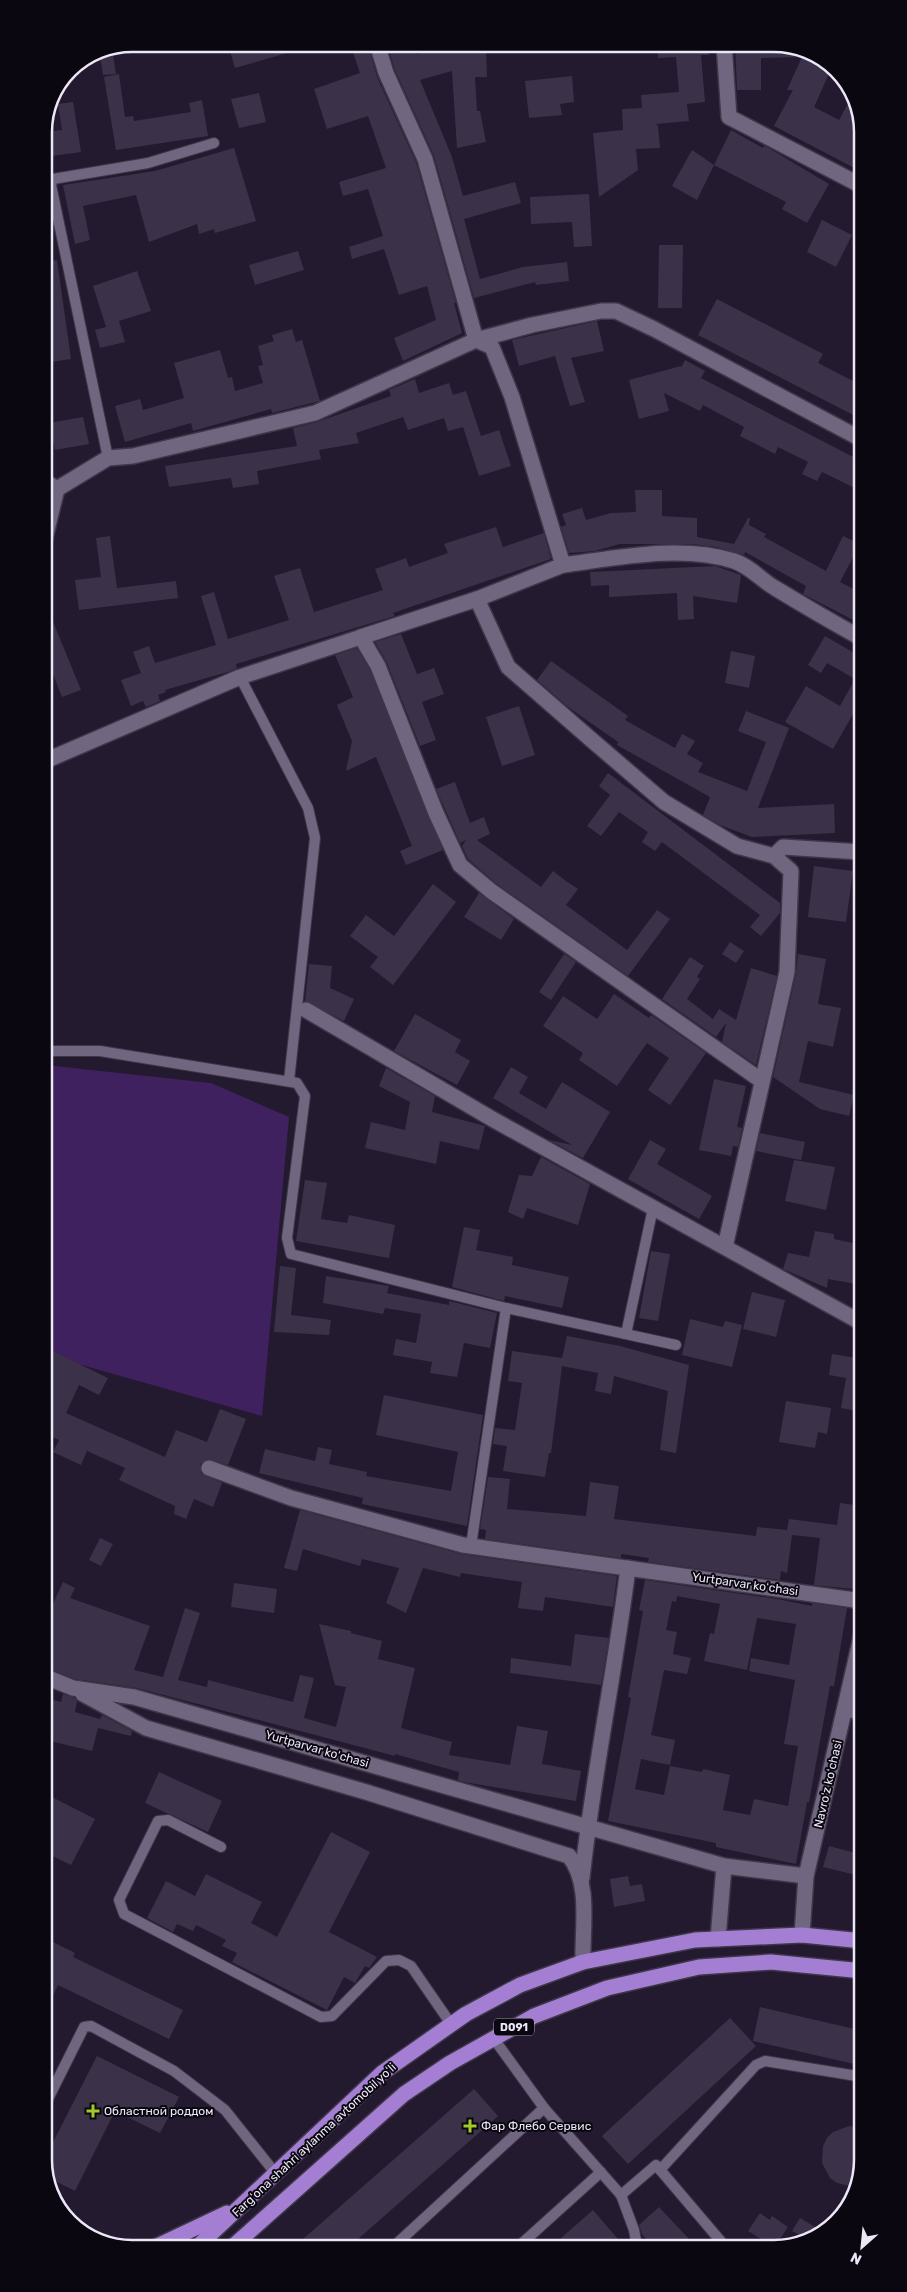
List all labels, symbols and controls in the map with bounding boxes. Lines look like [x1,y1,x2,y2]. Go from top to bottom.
street label: Yurtparvar koʻchasi [691,1570,799,1598]
street label: Yurtparvar koʻchasi [264,1728,370,1771]
street label: Navroʻz koʻchasi [811,1739,845,1829]
road number: D091 [494,2018,534,2035]
street label: Fargʻona shahri aylanma avtomobil yoʻli [229,2060,399,2220]
marker: Областной роддом [86,2104,100,2118]
place label: Областной роддом [104,2104,213,2118]
marker: Фар Флебо Сервис [463,2119,477,2133]
place label: Фар Флебо Сервис [481,2119,592,2133]
north arrow [837,2222,887,2272]
text: N [848,2248,865,2268]

